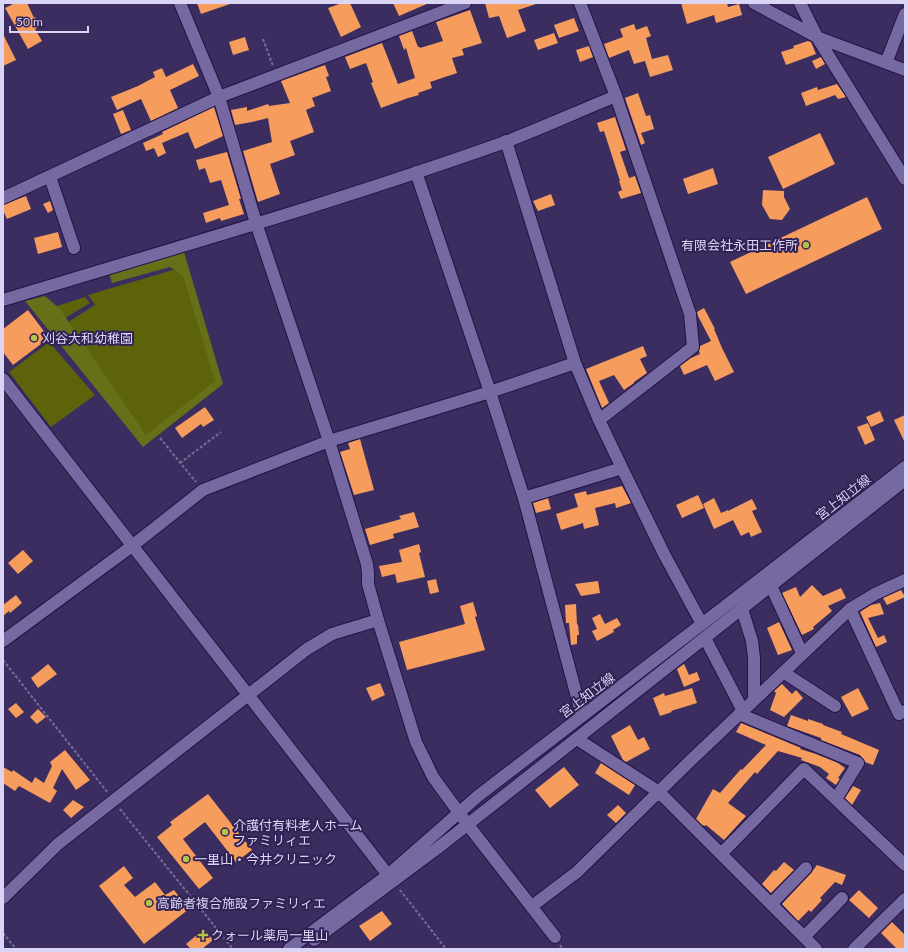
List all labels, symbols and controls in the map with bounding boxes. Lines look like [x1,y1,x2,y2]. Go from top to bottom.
scale bar [10,8,88,34]
text: 50 m [16,14,43,29]
place label: 有限会社永田工作所 [681,237,798,253]
marker: 有限会社永田工作所 [801,240,811,250]
place label: 刈谷大和幼稚園 [42,330,133,346]
marker: 刈谷大和幼稚園 [29,333,39,343]
street label: 宮上知立線 [812,471,874,523]
street label: 宮上知立線 [556,669,618,721]
place label: 介護付有料老人ホーム ファミリィエ [233,817,363,848]
marker: 介護付有料老人ホーム ファミリィエ [220,827,230,837]
place label: 一里山・今井クリニック [194,851,337,867]
marker: 一里山・今井クリニック [181,854,191,864]
place label: 高齢者複合施設ファミリィエ [157,895,326,911]
marker: 高齢者複合施設ファミリィエ [144,898,154,908]
place label: クォール薬局一里山 [211,927,328,943]
marker: クォール薬局一里山 [198,930,208,940]

